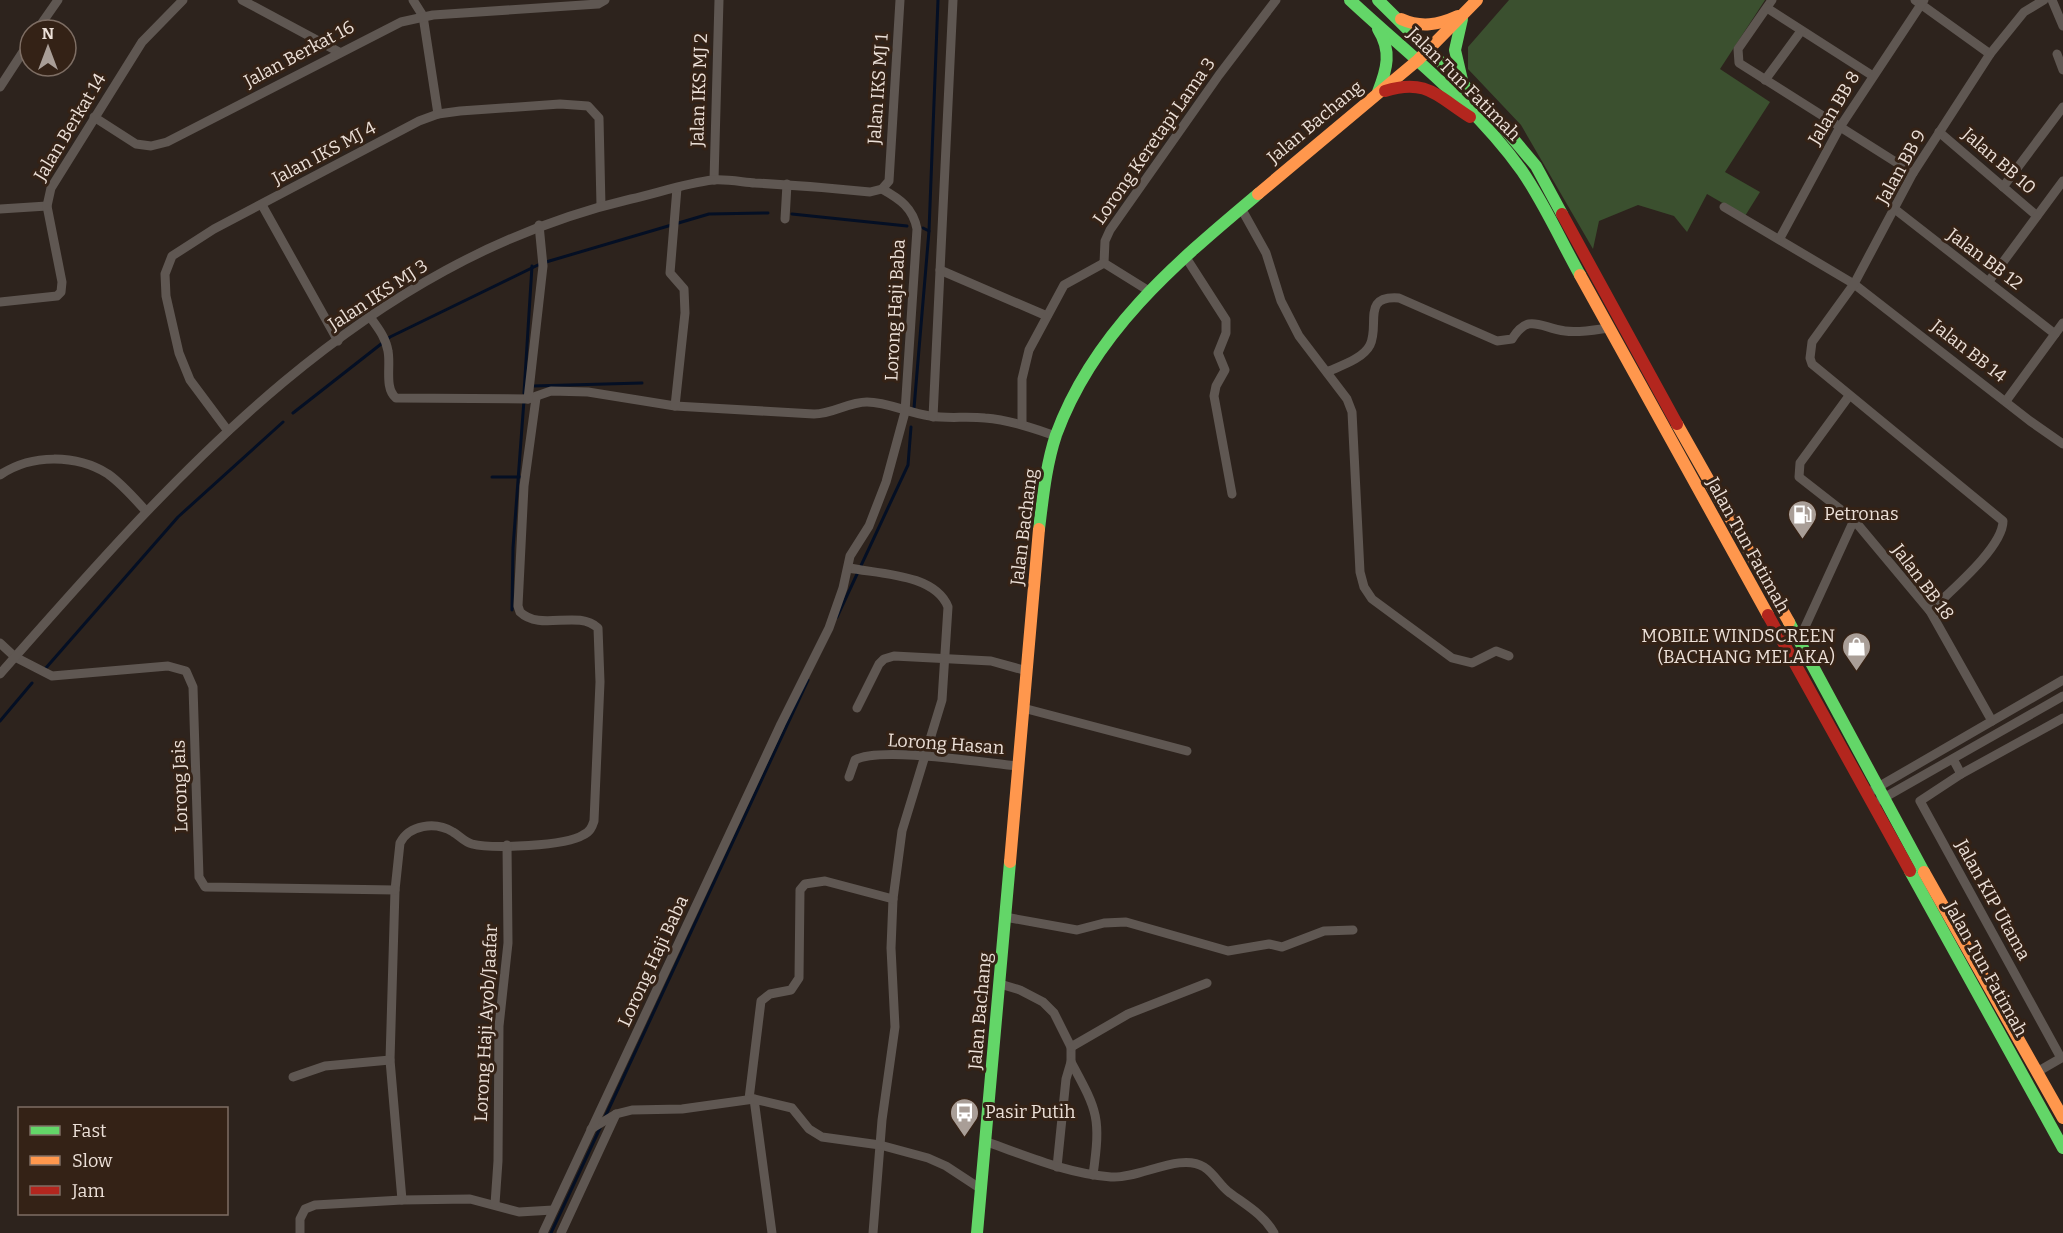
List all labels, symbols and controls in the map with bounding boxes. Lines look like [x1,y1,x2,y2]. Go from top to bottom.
street label: Jalan Berkat 16 [239,16,358,93]
north arrow [18,18,78,78]
street label: Jalan Tun Fatimah [1402,22,1525,145]
text: N [42,24,54,43]
street label: Jalan IKS MJ 1 [863,32,893,146]
street label: Jalan IKS MJ 2 [686,33,712,148]
street label: Lorong Keretapi Lama 3 [1088,53,1220,229]
street label: Jalan BB 8 [1803,67,1865,150]
street label: Jalan Berkat 14 [29,69,111,186]
street label: Jalan Bachang [1262,76,1367,169]
street label: Jalan IKS MJ 4 [268,116,380,190]
street label: Jalan BB 10 [1957,122,2040,199]
street label: Jalan BB 9 [1871,126,1931,209]
street label: Jalan BB 12 [1942,223,2027,294]
street label: Lorong Haji Baba [880,238,910,381]
street label: Jalan IKS MJ 3 [323,255,432,336]
street label: Jalan BB 14 [1926,314,2011,387]
street label: Jalan Bachang [1006,467,1042,588]
street label: Jalan Tun Fatimah [1701,473,1794,616]
fuel station icon: Petronas [1787,498,1819,540]
place label: Petronas [1824,503,1899,525]
street label: Jalan BB 18 [1887,539,1959,624]
place label: MOBILE WINDSCREEN (BACHANG MELAKA) [1641,625,1835,668]
shop icon: MOBILE WINDSCREEN (BACHANG MELAKA) [1840,630,1872,672]
street label: Lorong Hasan [887,729,1006,759]
street label: Lorong Jais [167,739,193,833]
street label: Jalan KIP Utama [1950,835,2035,964]
street label: Lorong Haji Baba [613,892,693,1030]
street label: Jalan Tun Fatimah [1939,897,2032,1040]
street label: Lorong Haji Ayob/Jaafar [470,924,502,1122]
street label: Jalan Bachang [964,951,996,1072]
bus stop icon: Pasir Putih [948,1096,980,1138]
place label: Pasir Putih [985,1101,1075,1123]
legend [18,1107,228,1215]
text: Fast [72,1120,107,1142]
text: Slow [72,1150,113,1172]
text: Jam [71,1180,105,1202]

